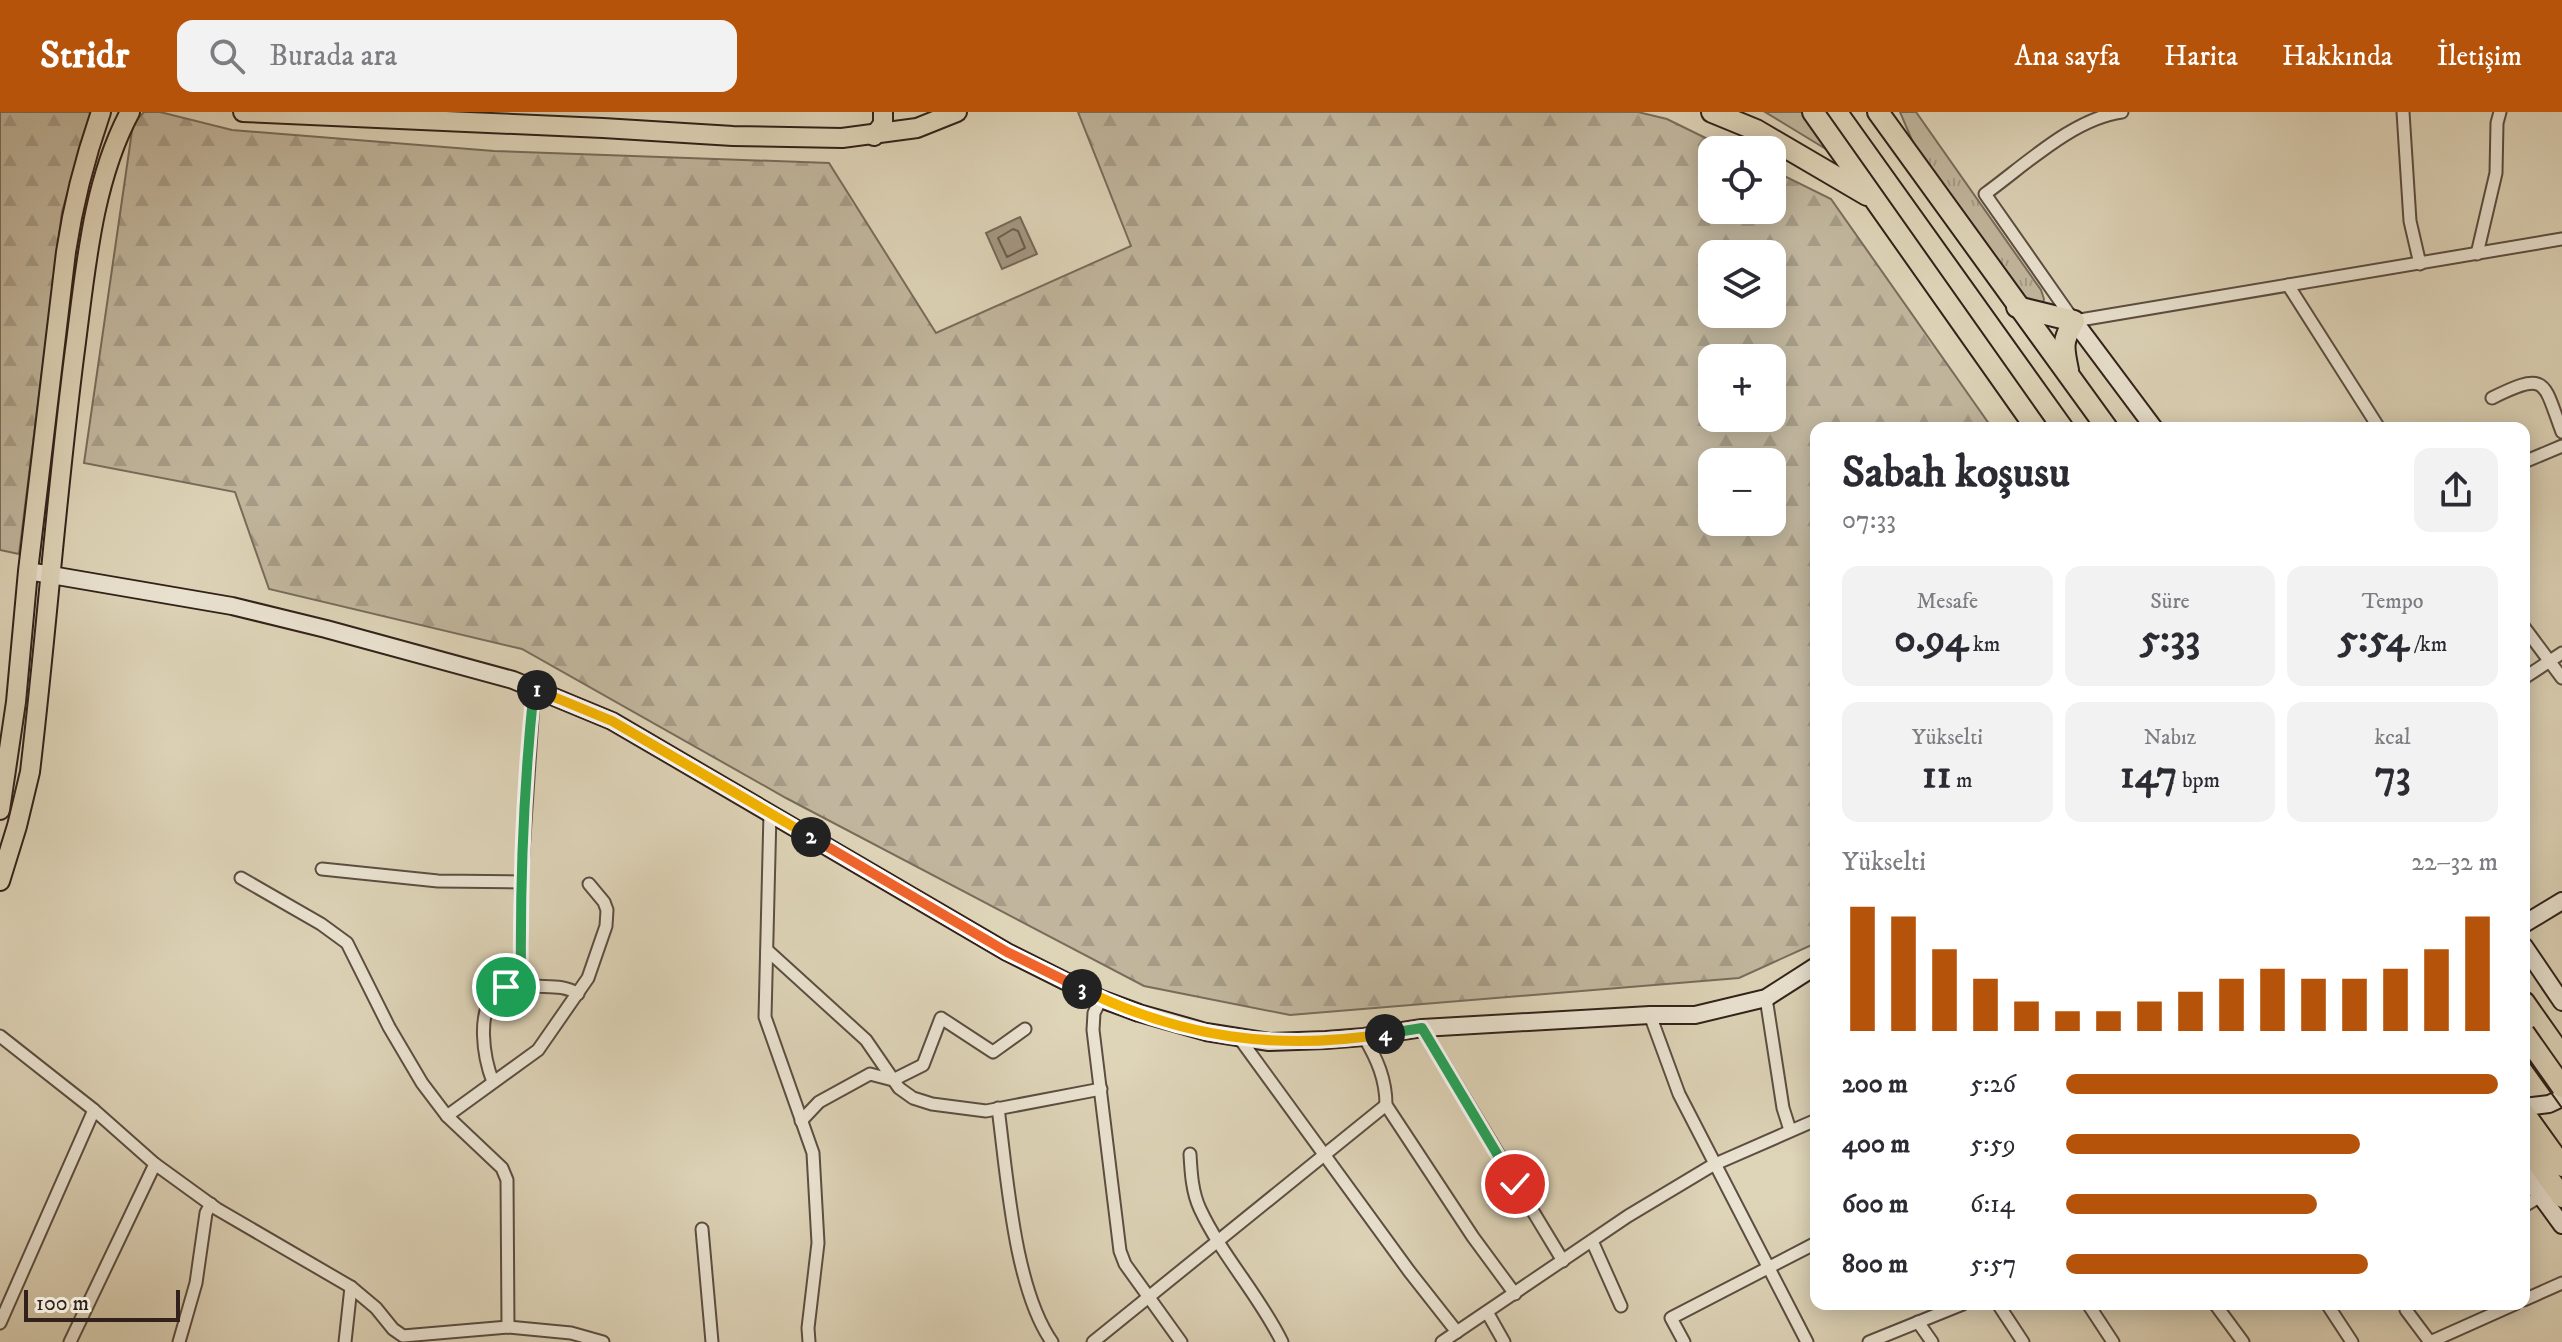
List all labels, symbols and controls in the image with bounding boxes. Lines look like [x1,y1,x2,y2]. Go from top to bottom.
search box [177,20,737,92]
text: Stridr [40,32,129,80]
icon: search [205,34,249,78]
text: Burada ara [269,38,397,75]
text: Ana sayfa [2014,39,2120,74]
text: Harita [2164,39,2238,74]
text: Hakkında [2282,39,2393,74]
text: İletişim [2437,39,2522,74]
map controls [1698,136,1786,536]
button: locate [1698,136,1786,224]
button: layers [1698,240,1786,328]
button: + [1698,344,1786,432]
text: Sabah koşusu [1842,446,2070,501]
button: − [1698,448,1786,536]
button: share [2414,448,2498,532]
text: 07:33 [1842,504,1896,537]
text: Mesafe [1917,588,1978,615]
text: Süre [2150,588,2190,615]
text: Tempo [2362,588,2424,615]
text: 0.94 [1894,615,1968,665]
text: 5:33 [2140,615,2200,665]
text: 5:54 [2338,615,2409,665]
text: km [1968,631,2000,658]
text: /km [2409,631,2447,658]
pin: 1 [517,670,557,710]
text: 1 [533,676,541,703]
text: Yükselti [1912,724,1983,751]
text: Nabız [2144,724,2196,751]
text: kcal [2375,724,2411,751]
text: 11 [1922,751,1951,801]
text: 147 [2120,751,2177,801]
text: 73 [2375,751,2411,801]
text: m [1951,767,1973,794]
text: bpm [2177,767,2220,794]
pin: 2 [791,817,831,857]
text: 2 [806,823,816,850]
text: Yükselti [1842,846,1926,879]
text: 22–32 m [2411,846,2498,879]
pin [472,953,540,1021]
icon: arrive [484,965,528,1009]
pin: 3 [1062,969,1102,1009]
text: 3 [1078,975,1086,1002]
pin: 4 [1365,1014,1405,1054]
text: 4 [1379,1020,1391,1047]
text: 200 m [1842,1068,1908,1101]
text: 5:26 [1970,1068,2016,1101]
text: 400 m [1842,1128,1910,1161]
text: 5:59 [1970,1128,2016,1161]
pin [1481,1150,1549,1218]
icon: check [1493,1162,1537,1206]
text: 600 m [1842,1188,1909,1221]
text: 6:14 [1970,1188,2015,1221]
text: 800 m [1842,1248,1908,1281]
text: 5:57 [1970,1248,2016,1281]
scale bar [24,1286,180,1322]
text: 100 m [36,1290,89,1317]

